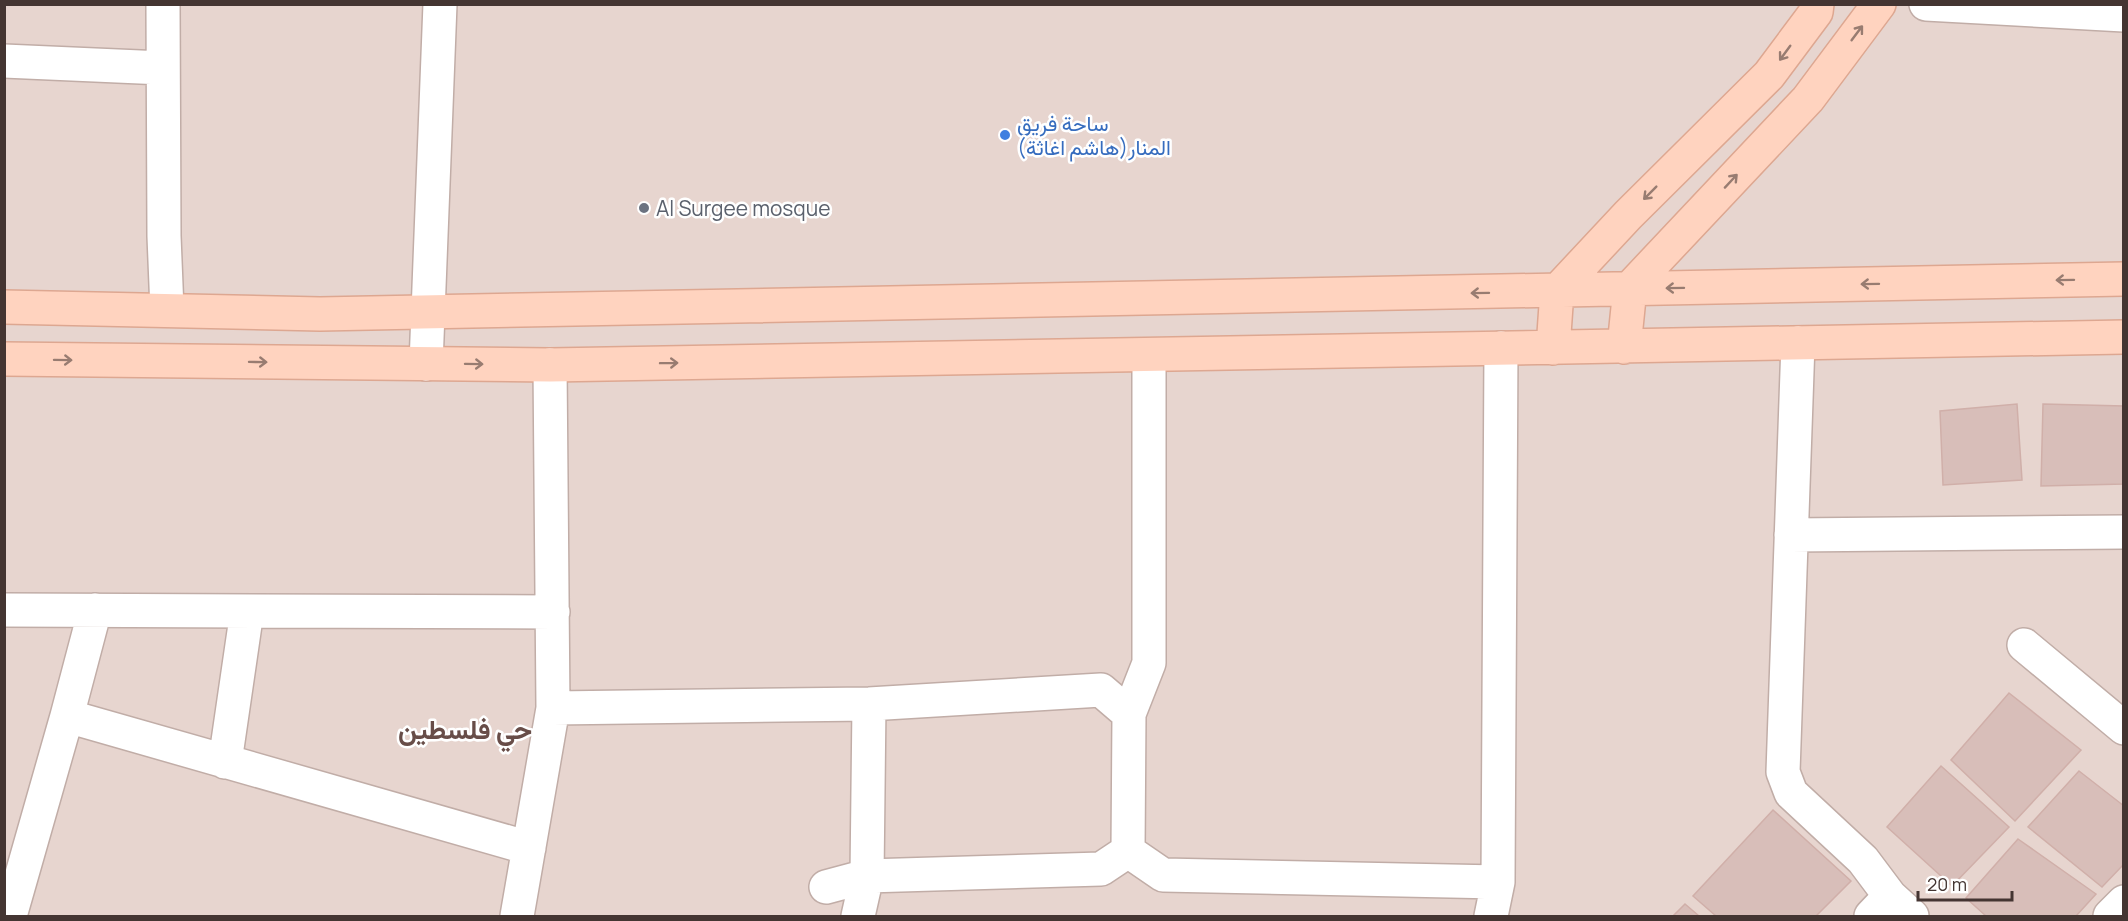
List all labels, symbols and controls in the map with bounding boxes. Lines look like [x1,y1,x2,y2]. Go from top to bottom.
one-way arrow [1851,26,1864,42]
one-way arrow [1779,44,1792,60]
place label: ساحة فريق المنار(هاشم اغاثة) [1017,109,1171,162]
marker: ساحة فريق المنار(هاشم اغاثة) [998,128,1012,142]
one-way arrow [1724,174,1738,189]
one-way arrow [1643,186,1658,200]
place label: Al Surgee mosque [656,194,830,222]
marker: Al Surgee mosque [637,201,651,215]
one-way arrow [2056,274,2076,286]
one-way arrow [1861,278,1881,290]
one-way arrow [1666,282,1686,293]
one-way arrow [1471,287,1491,298]
one-way arrow [52,354,72,365]
one-way arrow [247,356,267,368]
one-way arrow [658,357,678,369]
one-way arrow [463,358,483,370]
district label: حي فلسطين [398,710,532,752]
scale bar [1918,864,2012,902]
text: 20 m [1927,872,1967,896]

